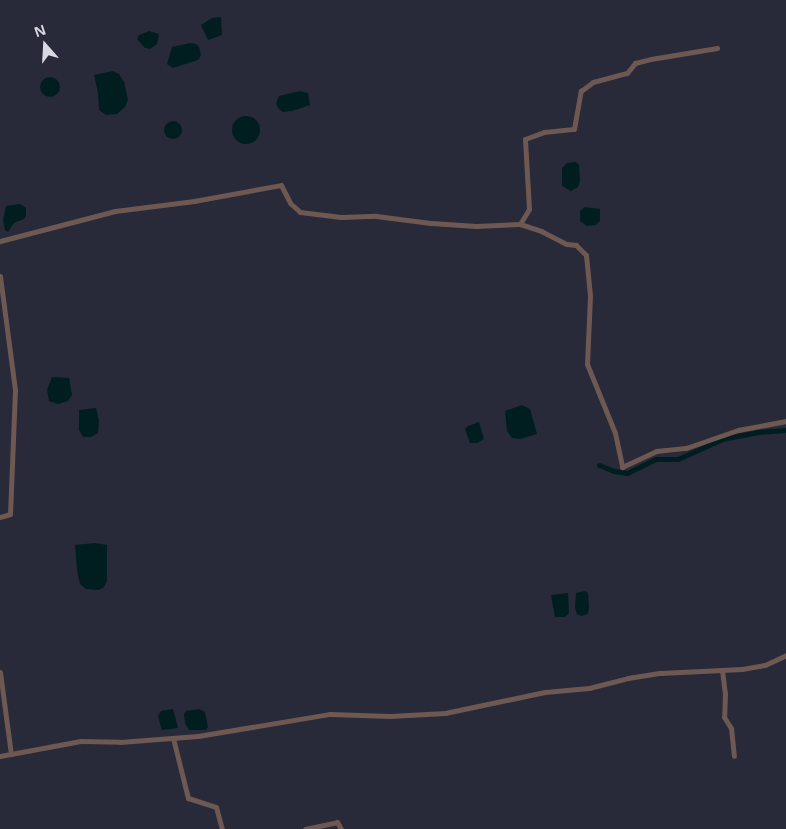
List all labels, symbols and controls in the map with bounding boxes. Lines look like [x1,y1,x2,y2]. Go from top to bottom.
north arrow [20,20,70,70]
text: N [31,20,48,41]

